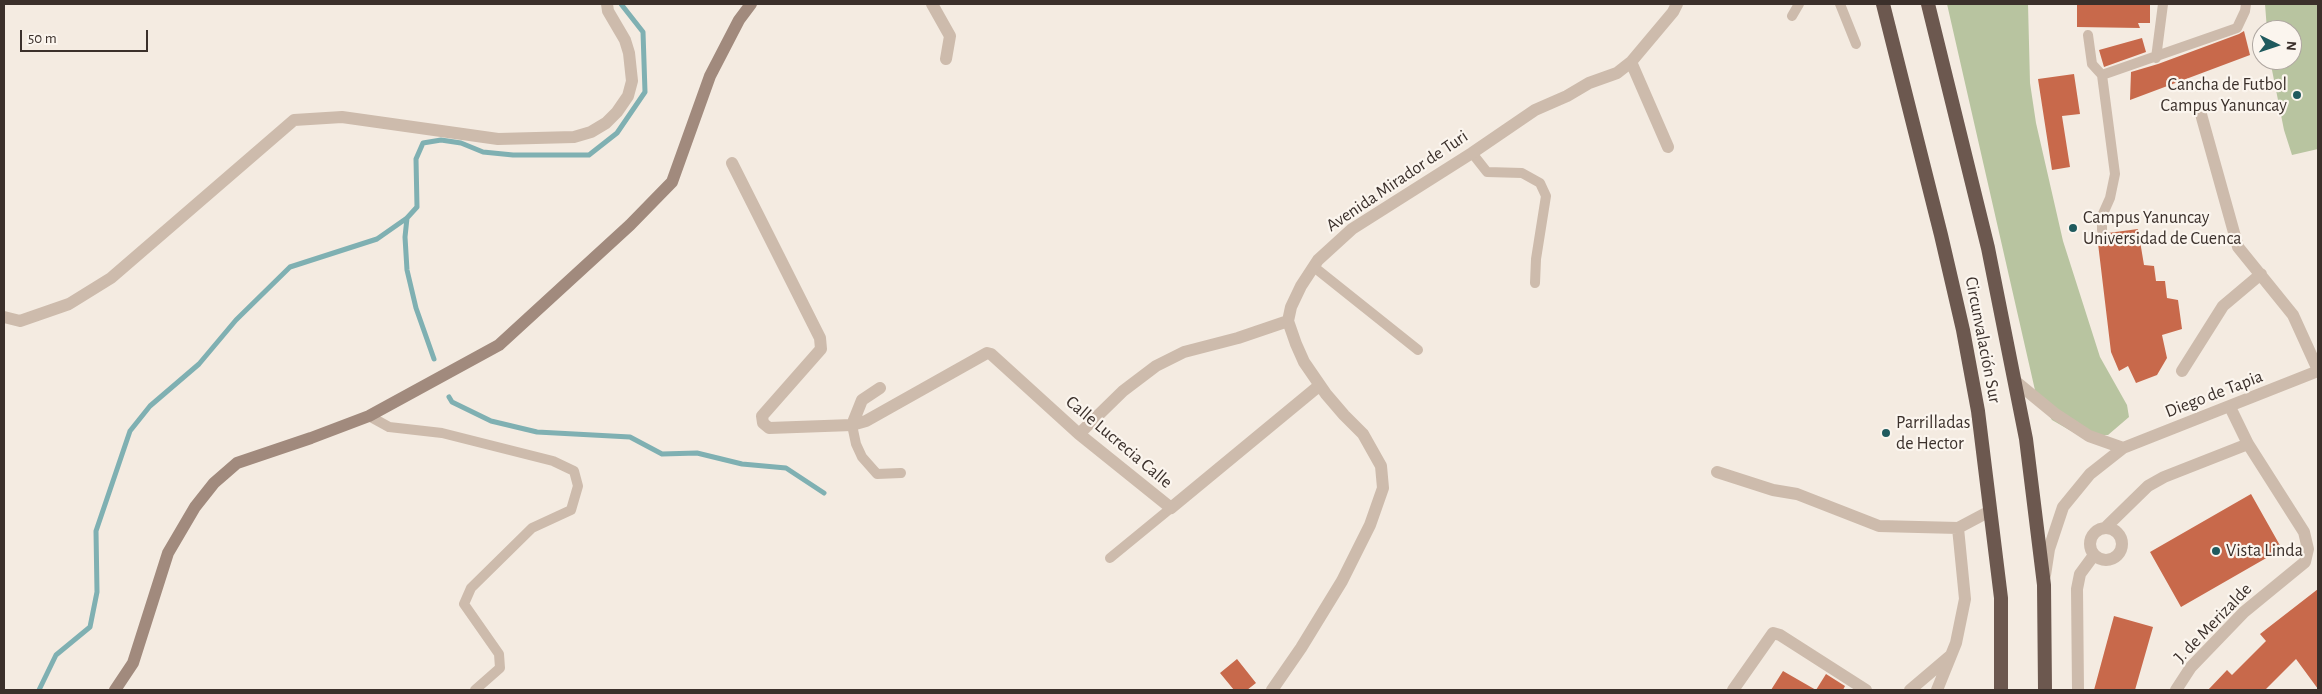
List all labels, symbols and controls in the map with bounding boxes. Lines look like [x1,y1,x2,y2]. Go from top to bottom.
scale bar [22,20,150,52]
north arrow [2252,20,2302,70]
text: 50 m [28,31,57,46]
text: N [2284,41,2298,51]
place label: Cancha de Futbol Campus Yanuncay [2161,74,2287,116]
marker: Cancha de Futbol Campus Yanuncay [2291,89,2303,101]
street label: Avenida Mirador de Turi [1322,125,1472,237]
place label: Campus Yanuncay Universidad de Cuenca [2083,207,2241,250]
marker: Campus Yanuncay Universidad de Cuenca [2067,222,2079,234]
street label: Circunvalación Sur [1960,275,2006,405]
street label: Diego de Tapia [2162,365,2266,423]
street label: Calle Lucrecia Calle [1061,391,1177,493]
place label: Parrilladas de Hector [1896,412,1971,454]
marker: Parrilladas de Hector [1880,427,1892,439]
place label: Vista Linda [2226,540,2303,562]
marker: Vista Linda [2210,545,2222,557]
street label: J. de Merizalde [2170,579,2256,667]

